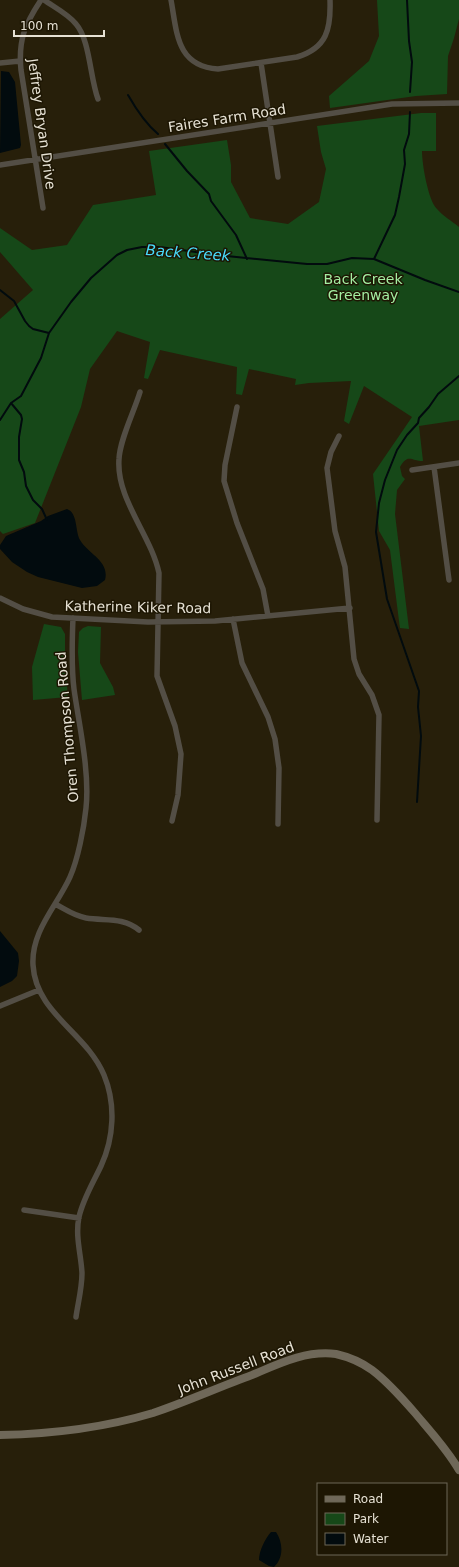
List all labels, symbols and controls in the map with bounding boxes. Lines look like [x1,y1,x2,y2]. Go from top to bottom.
scale bar [14,12,104,38]
text: 100 m [20,19,58,33]
street label: Jeffrey Bryan Drive [25,57,59,191]
street label: Faires Farm Road [167,101,287,135]
water label: Back Creek [145,241,232,265]
park label: Back Creek Greenway [324,271,403,303]
street label: Katherine Kiker Road [65,598,211,616]
street label: Oren Thompson Road [52,651,82,803]
street label: John Russell Road [175,1338,296,1398]
legend [317,1483,447,1555]
text: Road [353,1492,383,1506]
text: Park [353,1512,379,1526]
text: Water [353,1532,389,1546]

